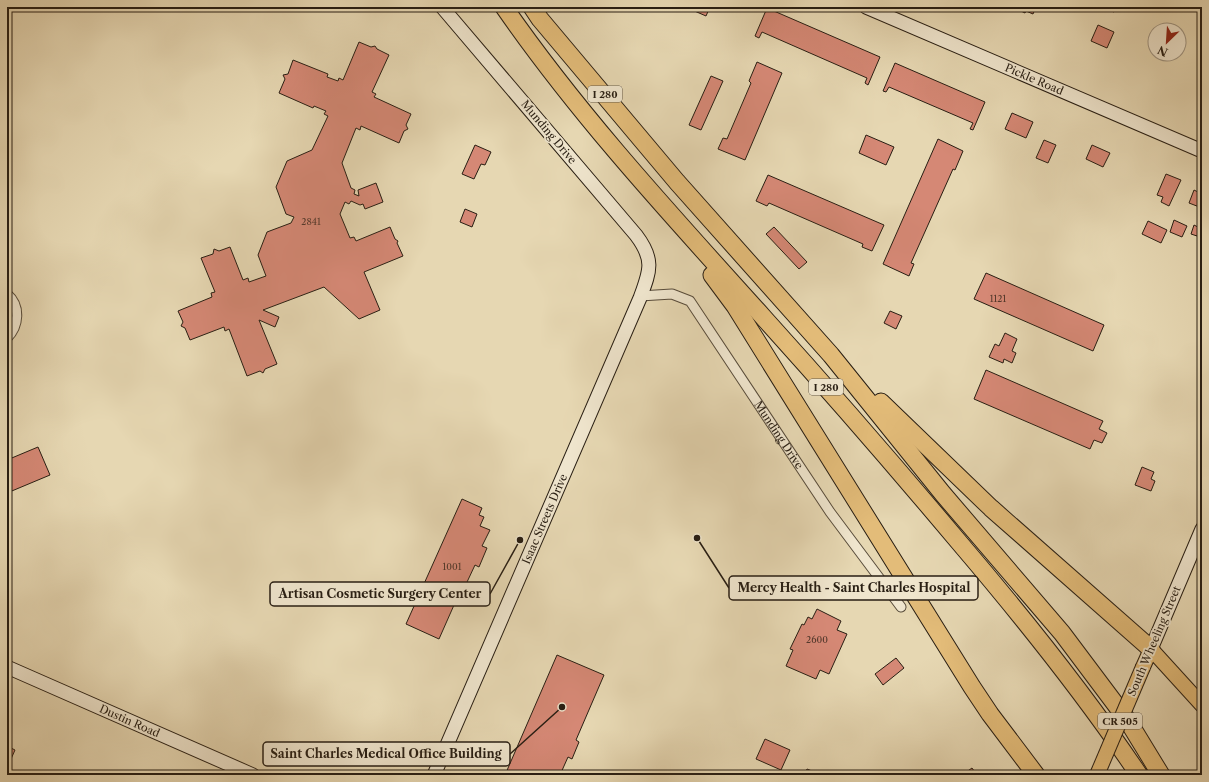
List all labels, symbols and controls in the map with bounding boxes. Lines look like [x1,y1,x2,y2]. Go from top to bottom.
north arrow [1147,22,1187,62]
text: N [1155,43,1170,59]
street label: Pickle Road [1003,60,1066,98]
road number: I 280 [588,86,622,102]
street label: Munding Drive [518,97,580,167]
house number: 2841 [301,216,321,227]
house number: 1121 [990,293,1006,304]
road number: I 280 [809,379,843,395]
street label: Munding Drive [751,398,806,472]
street label: Isaac Streets Drive [519,472,570,566]
house number: 1001 [443,561,462,572]
callout: Mercy Health - Saint Charles Hospital [729,576,978,600]
text: Mercy Health - Saint Charles Hospital [737,580,971,595]
callout: Artisan Cosmetic Surgery Center [270,582,490,606]
street label: South Wheeling Street [1124,584,1184,698]
text: Artisan Cosmetic Surgery Center [278,586,482,601]
house number: 2600 [806,634,828,645]
street label: Dustin Road [97,701,162,740]
road number: CR 505 [1098,713,1142,729]
callout: Saint Charles Medical Office Building [263,742,510,766]
text: Saint Charles Medical Office Building [270,746,503,761]

